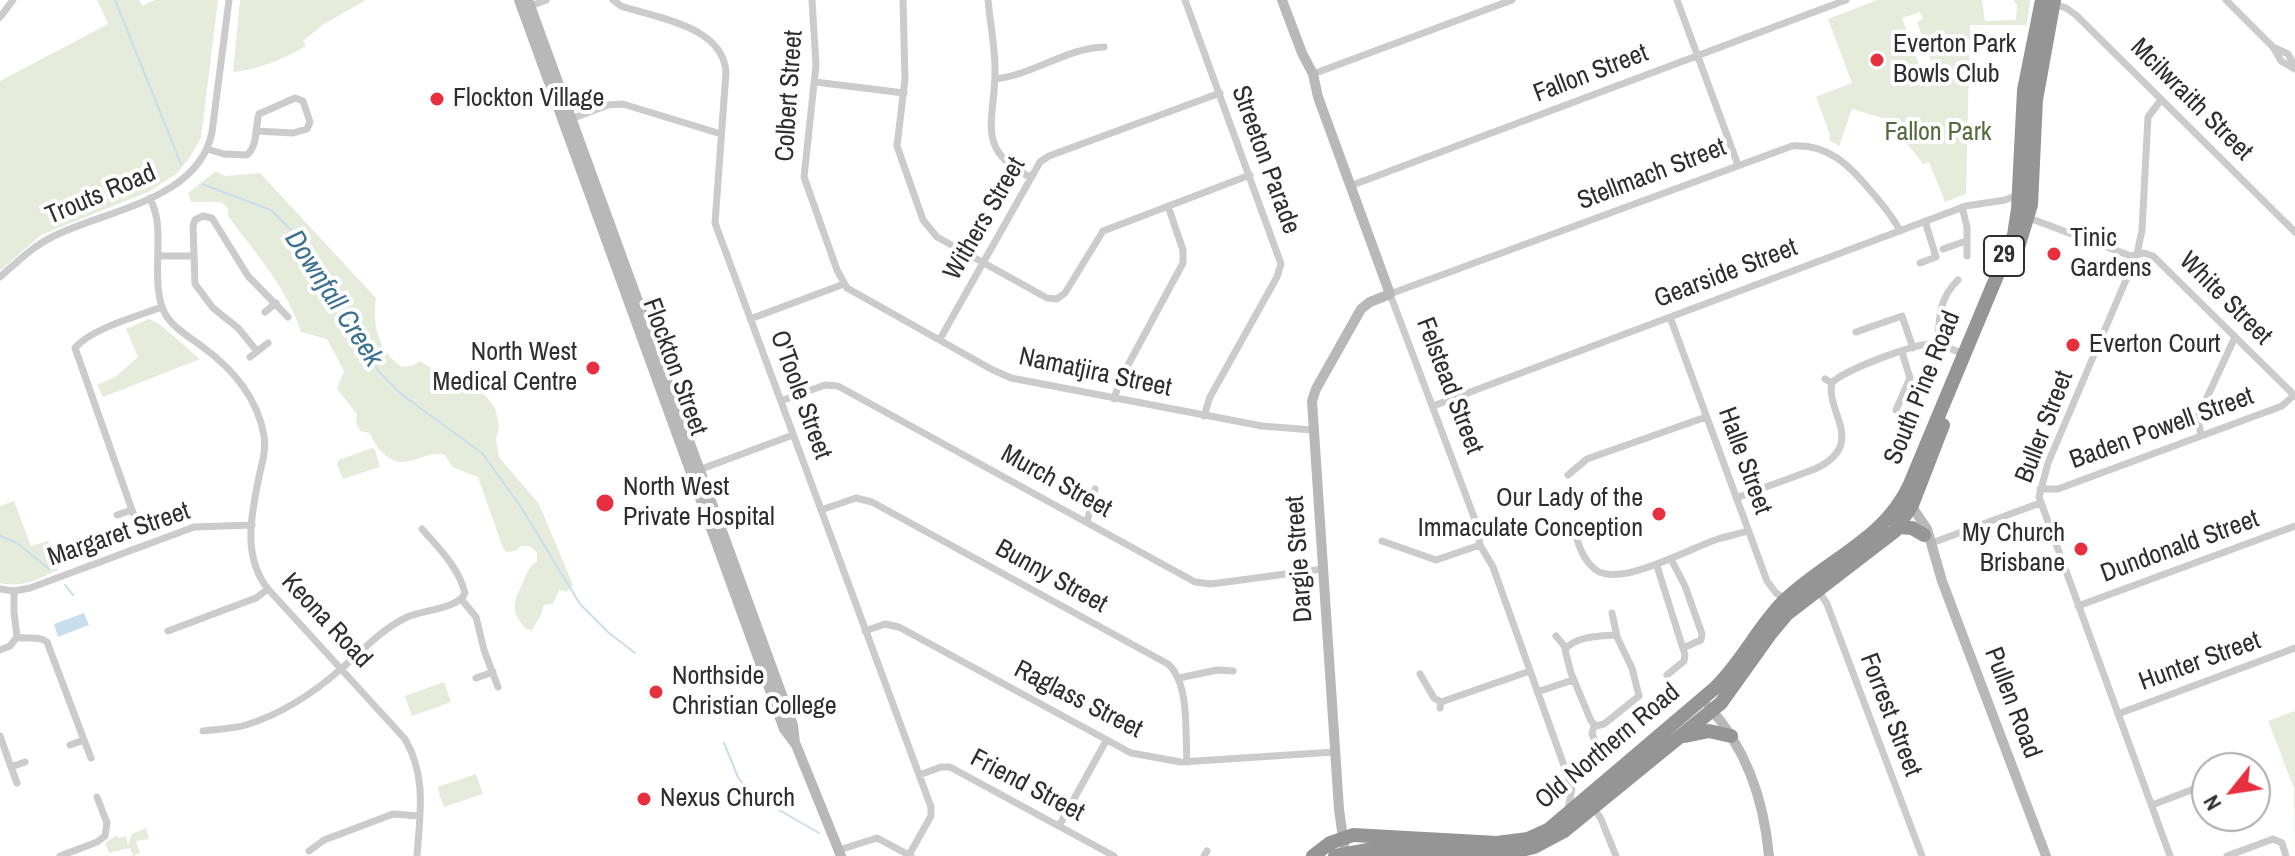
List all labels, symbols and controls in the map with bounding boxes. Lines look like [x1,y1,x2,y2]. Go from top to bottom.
street label: Colbert Street [770,29,810,163]
place label: Everton Park Bowls Club [1893,29,2016,90]
street label: Mcilwraith Street [2123,32,2259,168]
street label: Fallon Street [1529,38,1653,110]
marker: Everton Park Bowls Club [1868,51,1886,69]
street label: Streeton Parade [1224,82,1306,238]
place label: Flockton Village [453,83,604,115]
marker: Flockton Village [428,90,446,108]
park label: Fallon Park [1885,117,1991,149]
street label: Stellmach Street [1573,132,1731,218]
street label: Withers Street [937,152,1033,286]
street label: Trouts Road [41,158,161,232]
place label: Tinic Gardens [2070,223,2152,284]
water label: Downfall Creek [277,225,389,373]
street label: Gearside Street [1650,232,1802,316]
road number: 29 [1984,236,2024,276]
marker: Tinic Gardens [2045,245,2063,263]
street label: White Street [2172,246,2278,352]
street label: Flockton Street [635,294,713,440]
street label: South Pine Road [1878,307,1968,469]
street label: Felstead Street [1409,313,1489,459]
street label: O'Toole Street [762,326,838,464]
place label: Everton Court [2089,329,2221,361]
marker: Everton Court [2064,336,2082,354]
place label: North West Medical Centre [432,337,577,398]
street label: Namatjira Street [1016,342,1174,404]
marker: North West Medical Centre [584,359,602,377]
street label: Buller Street [2009,367,2081,487]
street label: Baden Powell Street [2066,381,2258,477]
street label: Halle Street [1710,403,1778,519]
street label: Murch Street [995,439,1117,525]
place label: North West Private Hospital [623,472,775,534]
place label: Our Lady of the Immaculate Conception [1418,483,1643,544]
marker: North West Private Hospital [594,492,616,514]
street label: Dargie Street [1280,495,1320,623]
street label: Margaret Street [44,496,194,574]
street label: Dundonald Street [2097,504,2263,590]
marker: Our Lady of the Immaculate Conception [1650,505,1668,523]
place label: My Church Brisbane [1962,518,2065,580]
street label: Bunny Street [990,533,1112,621]
marker: My Church Brisbane [2072,540,2090,558]
street label: Keona Road [274,567,378,675]
street label: Hunter Street [2135,626,2265,698]
street label: Pullen Road [1977,643,2047,763]
street label: Forrest Street [1852,649,1928,781]
street label: Raglass Street [1009,654,1147,746]
place label: Northside Christian College [672,661,837,722]
street label: Old Northern Road [1529,678,1687,816]
marker: Northside Christian College [647,683,665,701]
street label: Friend Street [965,743,1089,829]
north arrow [2191,752,2271,832]
place label: Nexus Church [660,783,795,815]
marker: Nexus Church [635,790,653,808]
text: N [2196,790,2228,816]

